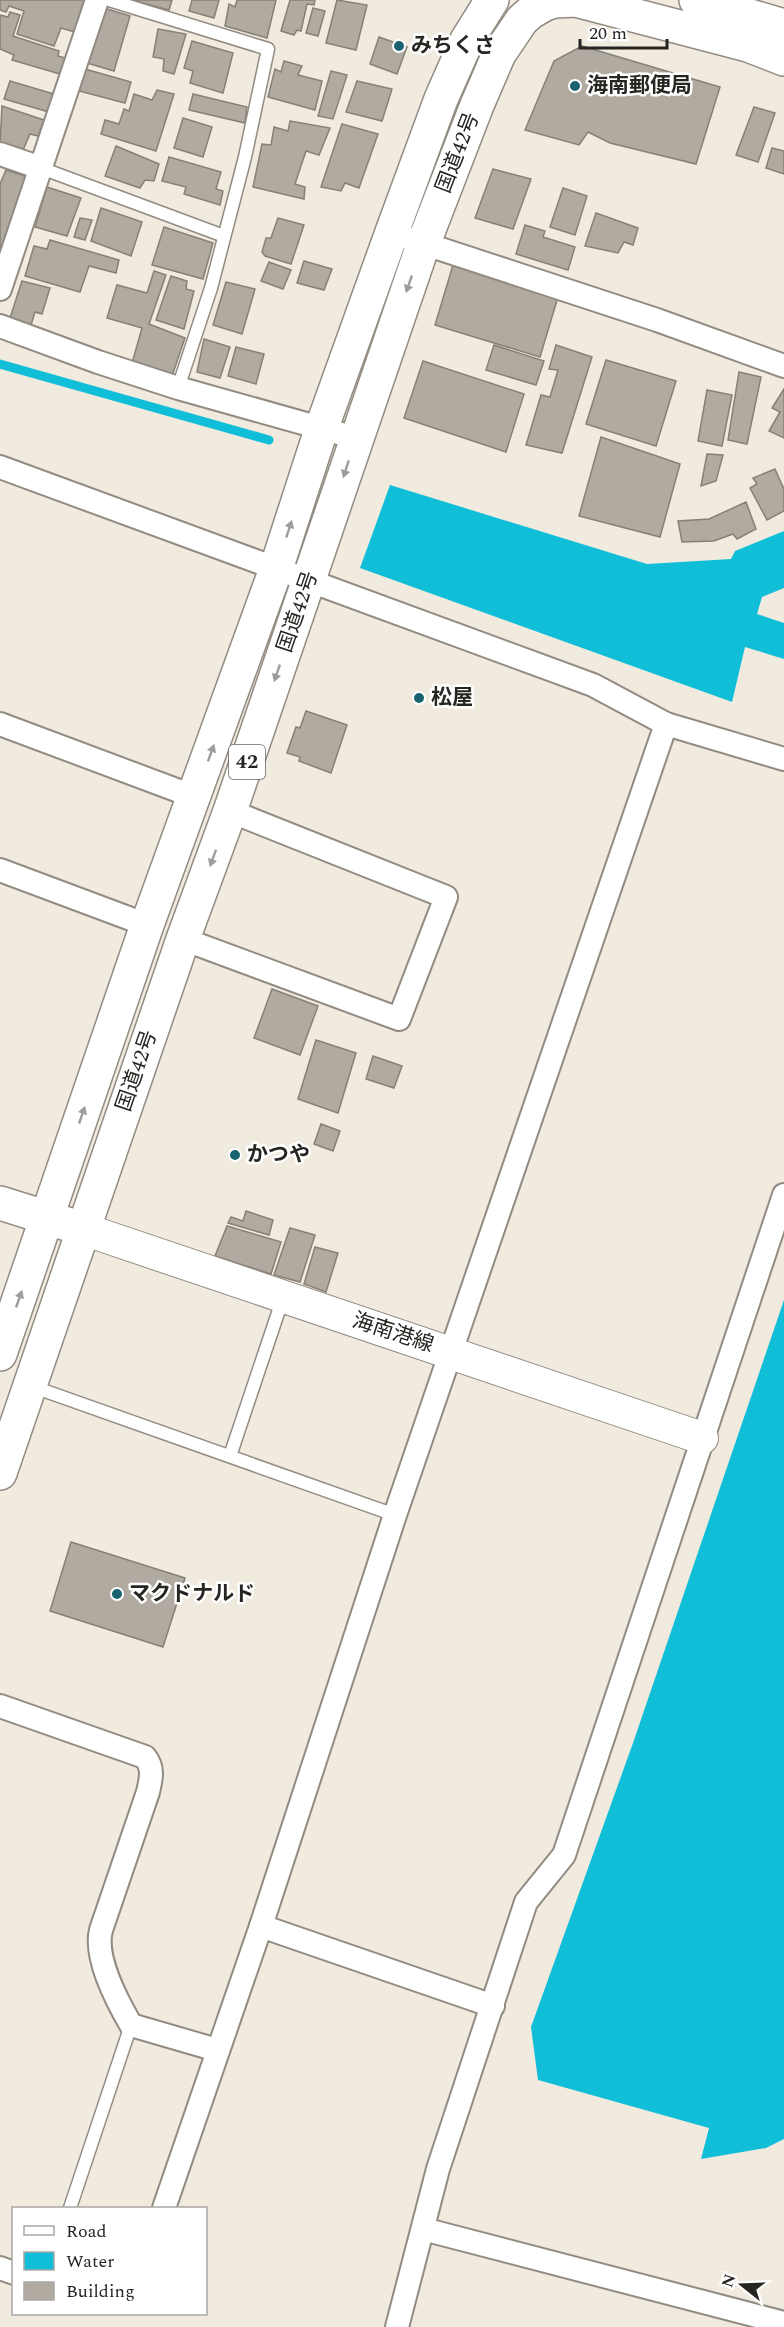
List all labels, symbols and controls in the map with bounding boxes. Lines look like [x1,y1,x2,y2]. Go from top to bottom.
scale bar [580,12,667,50]
text: 20 m [589,20,627,47]
place label: みちくさ [411,30,495,62]
marker: みちくさ [392,39,406,53]
place label: 海南郵便局 [587,70,692,102]
marker: 海南郵便局 [568,79,582,93]
street label: 国道42号 [428,108,488,198]
one-way arrow [404,275,414,293]
one-way arrow [341,460,350,478]
one-way arrow [285,520,294,538]
street label: 国道42号 [269,567,327,657]
one-way arrow [272,665,281,683]
place label: 松屋 [431,682,473,714]
marker: 松屋 [412,691,426,705]
one-way arrow [206,743,216,761]
road number: 42 [229,745,265,779]
one-way arrow [207,849,217,867]
street label: 国道42号 [108,1026,166,1116]
one-way arrow [78,1105,88,1123]
place label: かつや [247,1139,310,1171]
marker: かつや [228,1148,242,1162]
one-way arrow [15,1290,24,1308]
street label: 海南港線 [348,1305,438,1361]
place label: マクドナルド [129,1578,255,1610]
marker: マクドナルド [110,1587,124,1601]
legend [12,2207,207,2315]
text: Road [66,2218,107,2245]
text: Water [66,2248,114,2275]
north arrow [712,2255,772,2315]
text: N [715,2271,742,2291]
text: Building [66,2278,135,2305]

